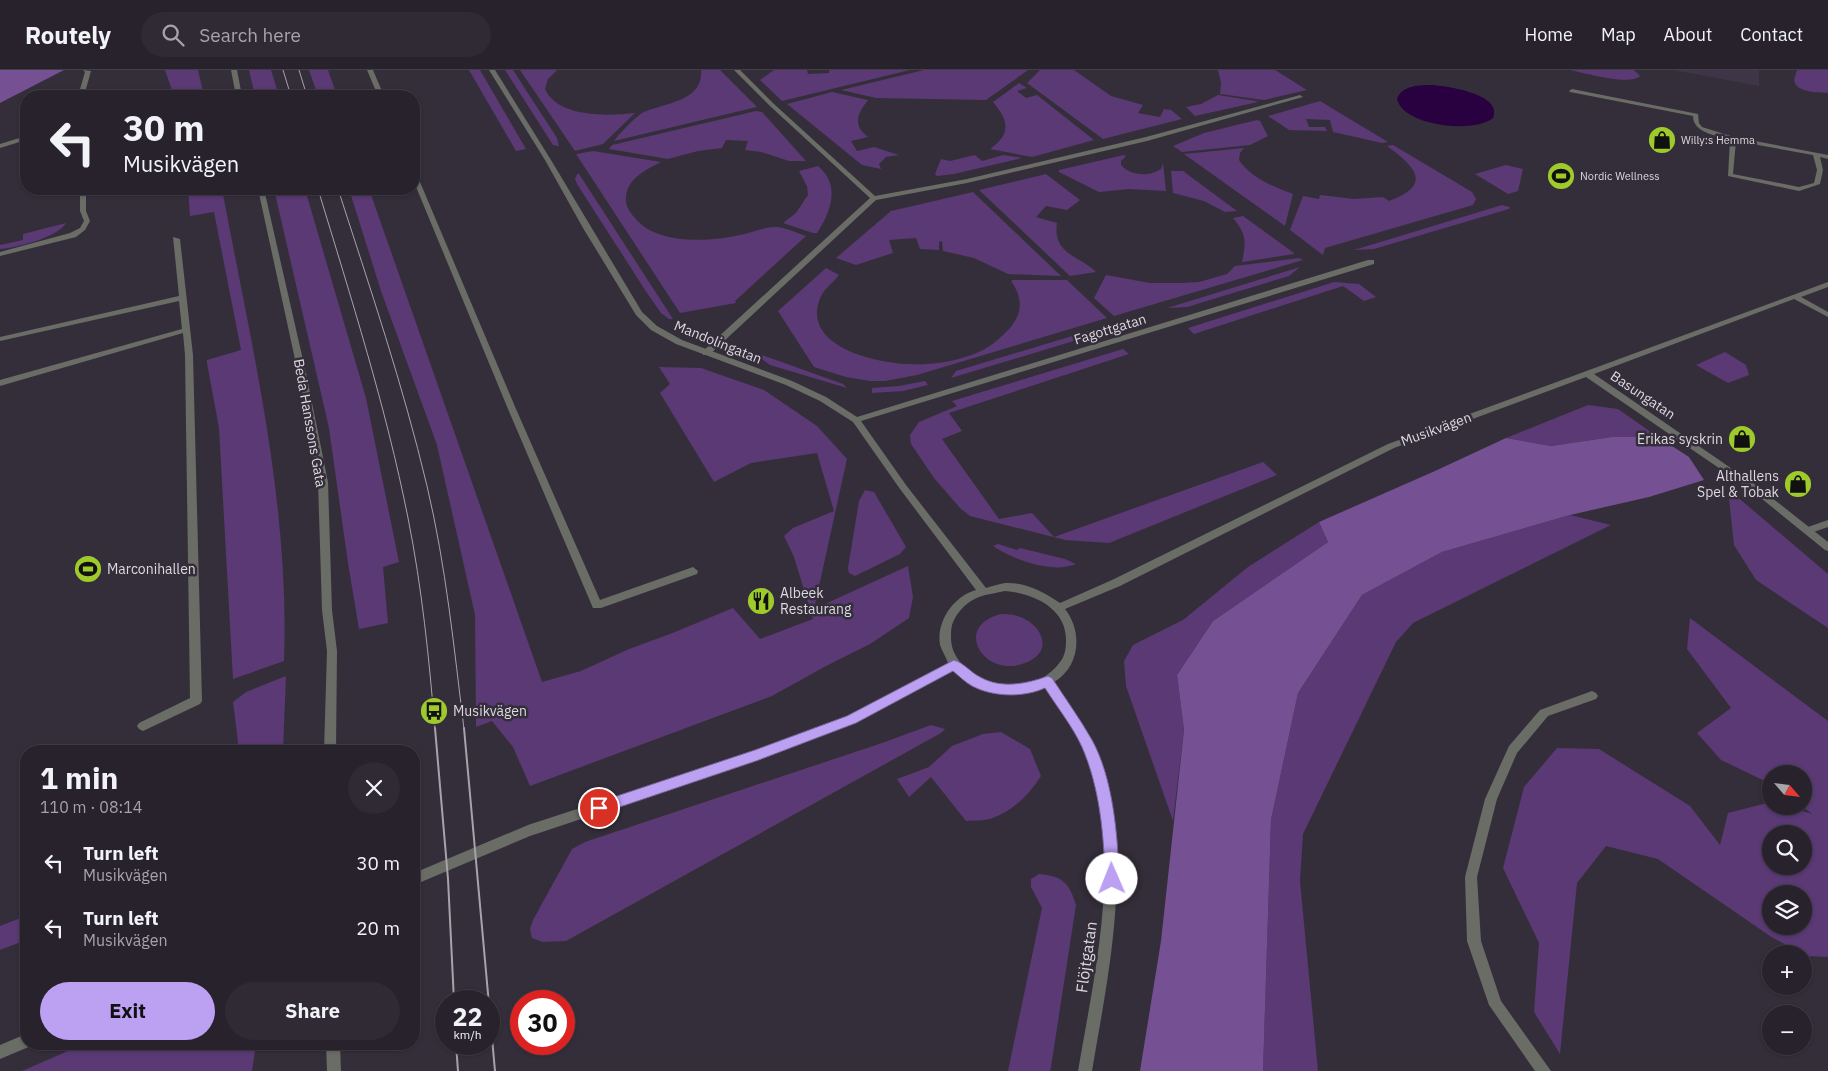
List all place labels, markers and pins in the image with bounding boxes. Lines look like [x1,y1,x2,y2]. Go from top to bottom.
shop icon: Willy:s Hemma [1647,125,1677,155]
place label: Willy:s Hemma [1681,133,1755,147]
sports icon: Nordic Wellness [1546,161,1576,191]
place label: Nordic Wellness [1580,169,1660,183]
shop icon: Erikas syskrin [1727,424,1757,454]
place label: Erikas syskrin [1637,430,1723,448]
place label: Althallens Spel & Tobak [1697,467,1780,501]
shop icon: Althallens Spel & Tobak [1783,469,1813,499]
sports icon: Marconihallen [73,554,103,584]
place label: Marconihallen [107,560,196,578]
place label: Albeek Restaurang [780,584,852,618]
restaurant icon: Albeek Restaurang [746,586,776,616]
bus stop icon: Musikvägen [419,696,449,726]
place label: Musikvägen [453,702,527,720]
pin [578,787,620,829]

